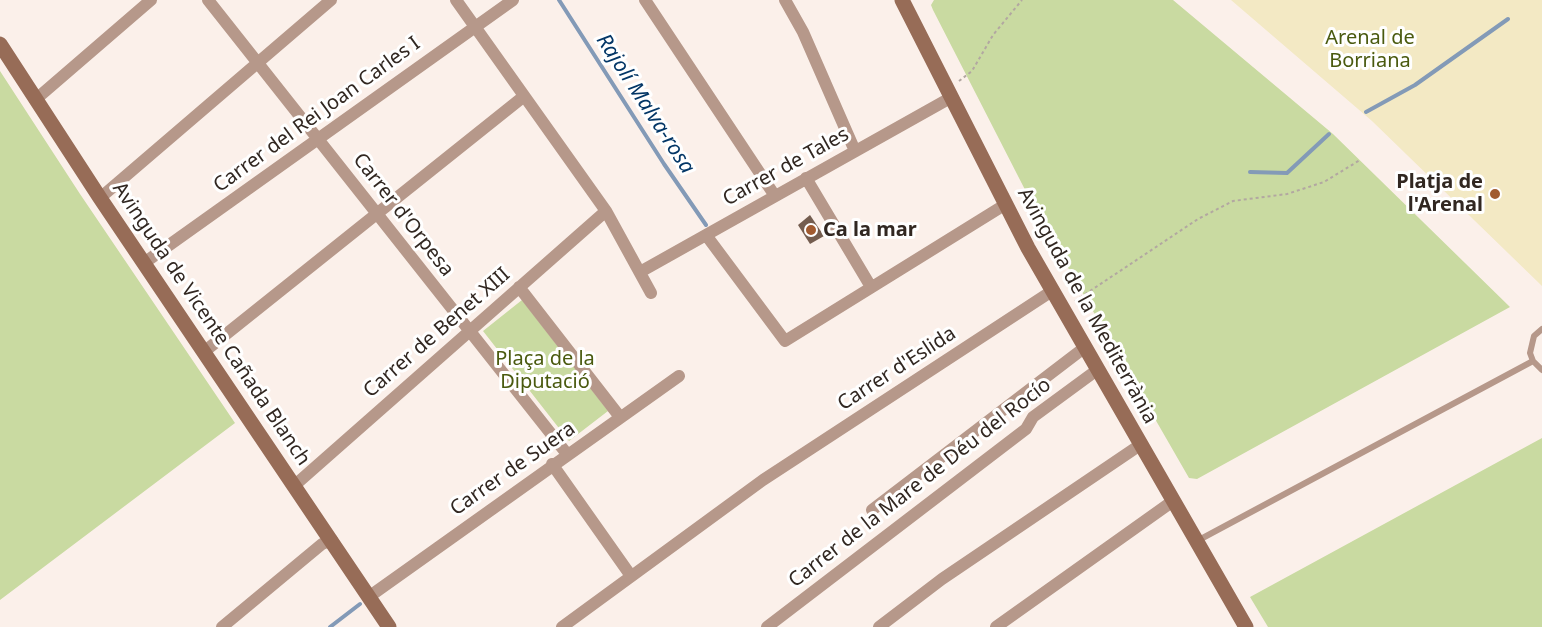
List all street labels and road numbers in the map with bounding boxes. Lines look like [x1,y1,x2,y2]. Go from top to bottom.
street label: Carrer del Rei Joan Carles I [209,32,425,198]
street label: Carrer de Tales [719,123,853,211]
street label: Carrer d'Orpesa [347,149,459,281]
street label: Avinguda de Vicente Cañada Blanch [107,178,315,470]
street label: Avinguda de la Mediterrània [1012,184,1162,428]
street label: Carrer de Benet XIII [359,263,515,403]
street label: Carrer d'Eslida [833,322,961,416]
street label: Carrer de la Mare de Déu del Rocío [784,373,1056,593]
street label: Carrer de Suera [446,417,580,521]

